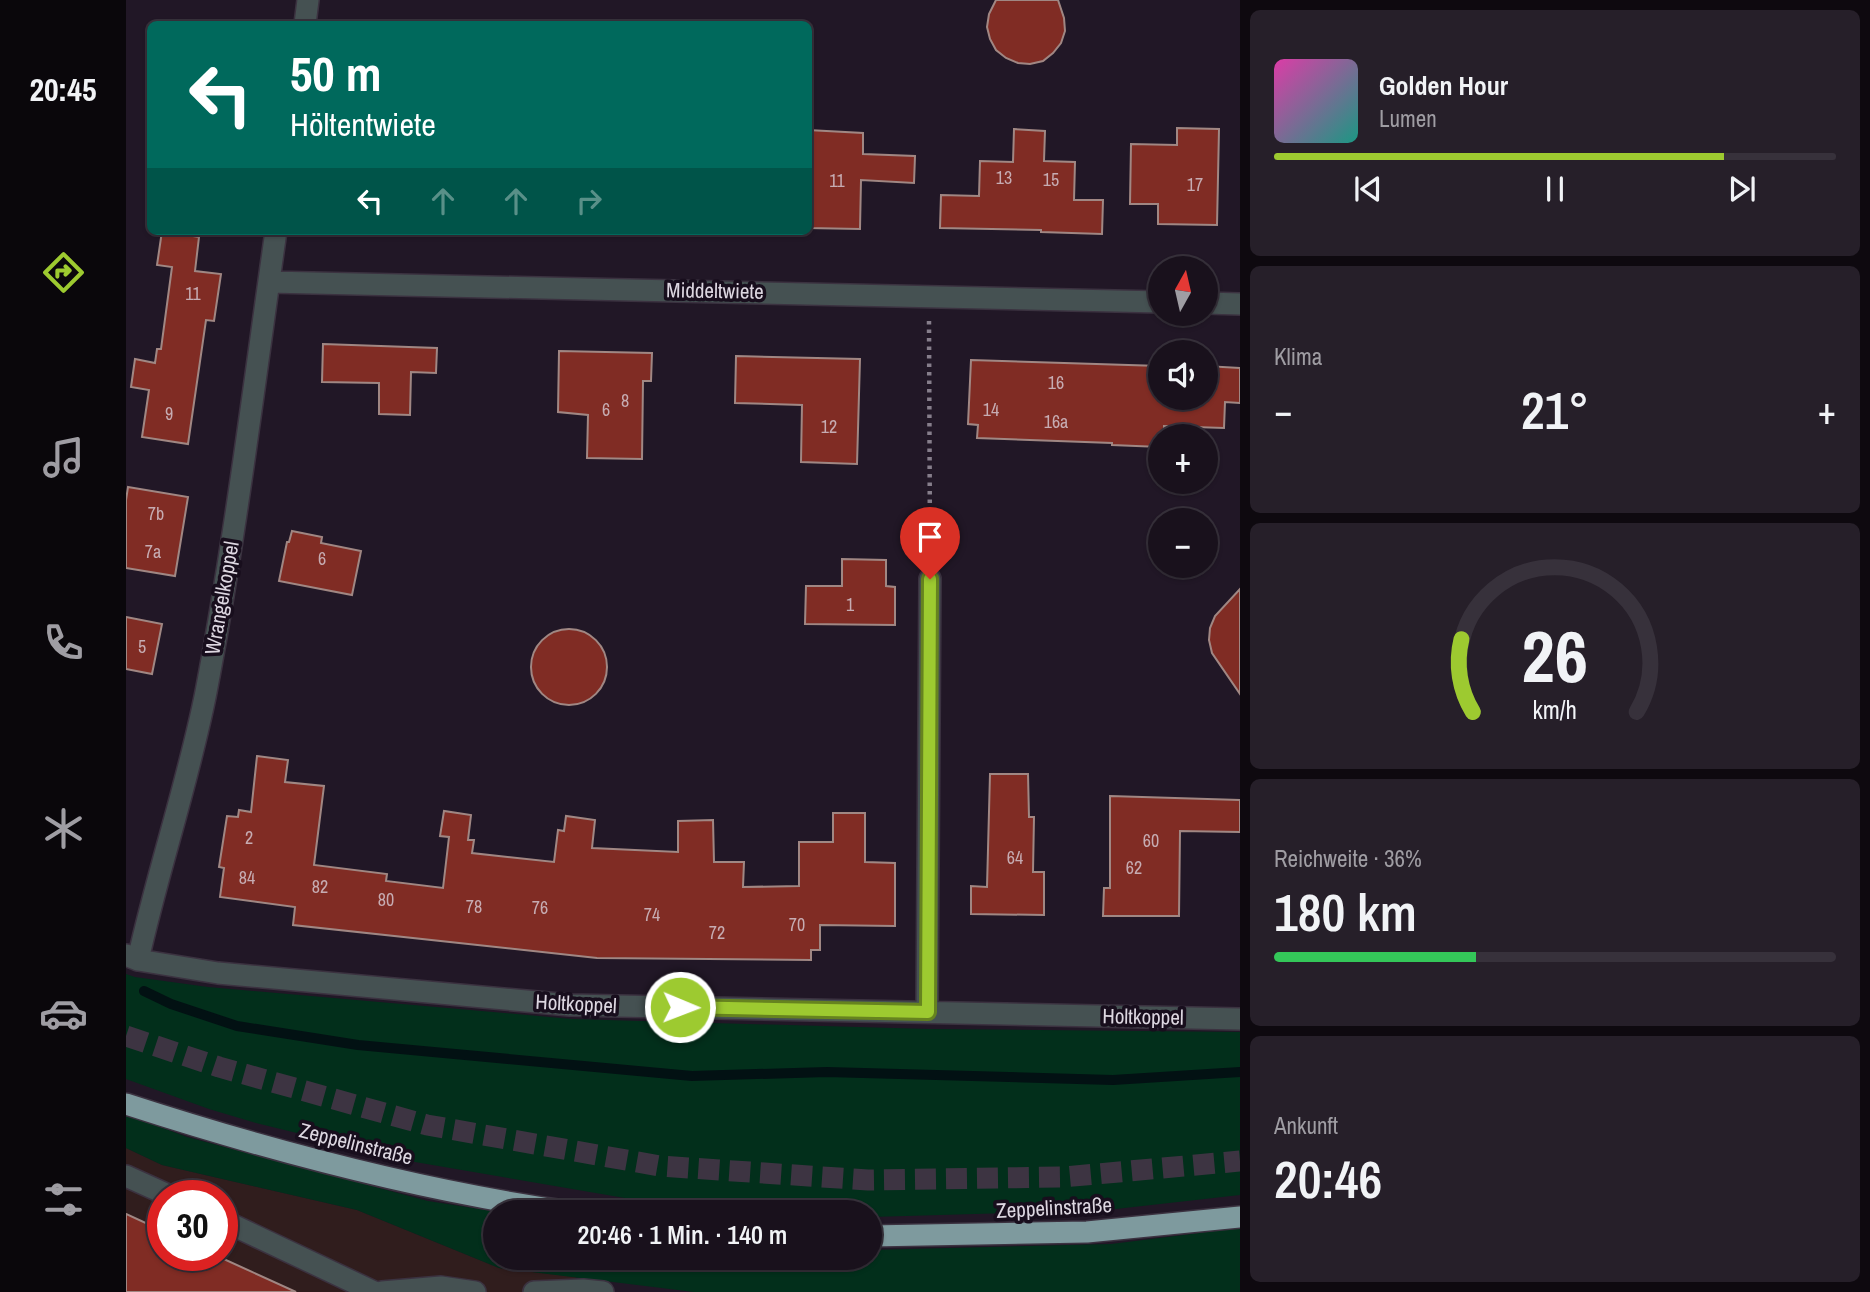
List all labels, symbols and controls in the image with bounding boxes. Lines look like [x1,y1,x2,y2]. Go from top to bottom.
text: 50 m [290,40,382,106]
icon: left [175,49,266,140]
text: 20:45 [29,68,97,111]
text: Golden Hour [1379,68,1508,103]
text: Höltentwiete [290,103,436,146]
text: Lumen [1379,103,1437,134]
house number: 13 [996,165,1012,190]
house number: 15 [1043,167,1059,192]
house number: 11 [829,168,845,193]
icon: previous [1349,170,1387,208]
icon: pause [1536,170,1574,208]
icon: next [1723,170,1761,208]
house number: 17 [1187,172,1203,197]
icon: left [351,182,389,220]
icon: ahead [424,182,462,220]
icon: ahead [497,182,535,220]
icon: right [570,182,608,220]
icon: directions [39,248,88,297]
north arrow [1148,256,1218,326]
map controls [1148,256,1218,578]
street label: Middeltwiete [666,275,764,306]
house number: 11 [185,281,201,306]
button: sound [1148,340,1218,410]
text: Klima [1274,341,1322,372]
house number: 16 [1048,370,1064,395]
text: 21° [1521,375,1589,445]
text: − [1274,385,1292,436]
text: + [1818,385,1836,436]
house number: 8 [621,388,629,413]
house number: 6 [602,397,610,422]
house number: 14 [983,397,999,422]
house number: 9 [165,401,173,426]
house number: 16a [1044,409,1068,434]
house number: 12 [821,414,837,439]
button: + [1148,424,1218,494]
icon: music [39,433,88,482]
house number: 7b [148,501,164,526]
pin [900,507,960,579]
button: − [1148,508,1218,578]
icon: arrive [911,518,949,556]
house number: 7a [145,539,161,564]
street label: Wrangelkoppel [197,539,246,657]
house number: 6 [318,546,326,571]
house number: 1 [846,592,855,617]
text: 26 [1522,607,1588,705]
icon: phone [39,618,88,667]
house number: 5 [138,634,146,659]
text: km/h [1533,693,1577,727]
icon: climate [39,804,88,853]
house number: 2 [245,825,253,850]
house number: 60 [1143,828,1159,853]
text: Reichweite · 36% [1274,843,1422,874]
house number: 64 [1007,845,1023,870]
house number: 62 [1126,855,1142,880]
house number: 84 [239,865,255,890]
house number: 82 [312,874,328,899]
text: 180 km [1274,877,1417,947]
house number: 80 [378,887,394,912]
house number: 78 [466,894,482,919]
house number: 76 [532,895,548,920]
house number: 74 [644,902,660,927]
house number: 70 [789,912,805,937]
house number: 72 [709,920,725,945]
position arrow [643,970,717,1044]
street label: Holtkoppel [535,987,617,1020]
icon: car [39,989,88,1038]
street label: Holtkoppel [1102,1001,1184,1032]
text: Ankunft [1274,1110,1338,1141]
street label: Zeppelinstraße [296,1115,416,1172]
text: 20:46 [1274,1144,1382,1214]
icon: filters [39,1175,88,1224]
speed limit sign: 30 [147,1180,238,1271]
street label: Zeppelinstraße [995,1190,1113,1225]
text: 20:46 · 1 Min. · 140 m [578,1217,787,1252]

